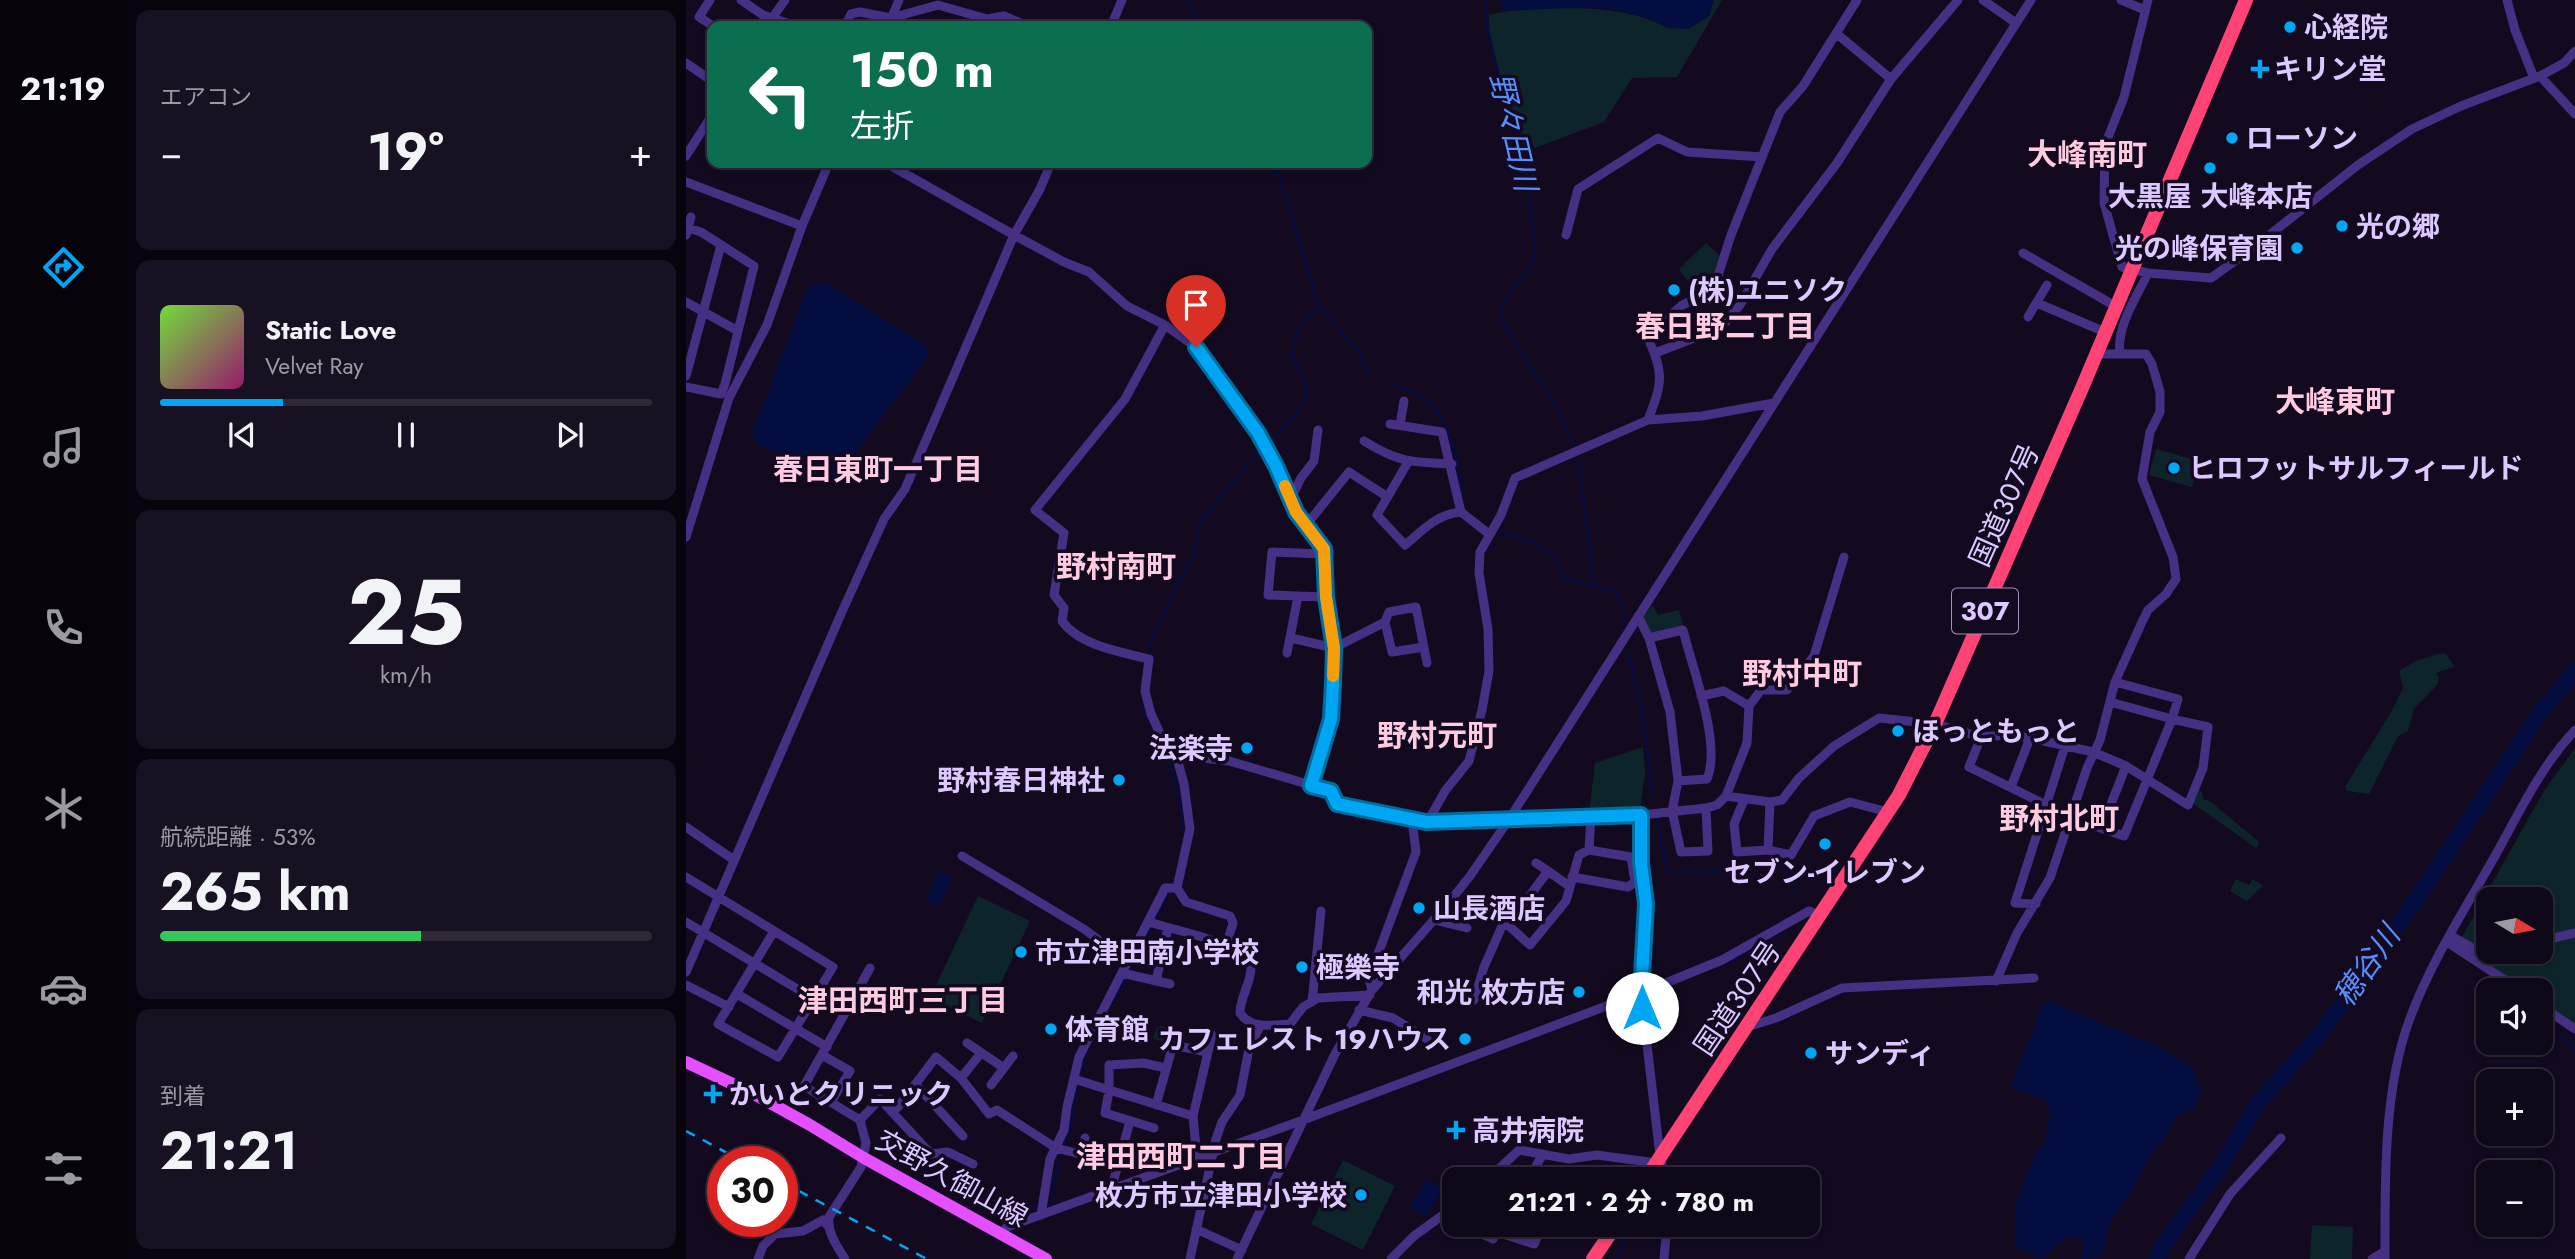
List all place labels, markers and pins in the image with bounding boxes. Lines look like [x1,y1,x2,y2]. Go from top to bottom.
place label: 心経院 [2304,7,2388,48]
marker: 心経院 [2282,19,2298,35]
place label: キリン堂 [2274,49,2386,90]
marker: キリン堂 [2252,61,2268,77]
place label: ローソン [2246,118,2358,159]
marker: ローソン [2224,130,2240,146]
marker: 大黒屋 大峰本店 [2202,160,2218,176]
place label: 大黒屋 大峰本店 [2108,176,2312,217]
place label: 光の郷 [2356,206,2440,247]
marker: 光の郷 [2334,218,2350,234]
place label: 光の峰保育園 [2115,228,2283,269]
marker: 光の峰保育園 [2289,240,2305,256]
place label: (株)ユニソク [1688,270,1847,311]
pin [1166,275,1226,347]
marker: (株)ユニソク [1666,282,1682,298]
place label: ヒロフットサルフィールド [2188,448,2523,489]
marker: ヒロフットサルフィールド [2166,460,2182,476]
place label: ほっともっと [1912,711,2080,752]
marker: ほっともっと [1890,723,1906,739]
place label: 法楽寺 [1149,728,1233,769]
marker: 法楽寺 [1239,740,1255,756]
place label: 野村春日神社 [937,760,1105,801]
marker: 野村春日神社 [1111,772,1127,788]
marker: セブン-イレブン [1817,836,1833,852]
place label: セブン-イレブン [1724,852,1926,893]
place label: 山長酒店 [1433,888,1545,929]
marker: 山長酒店 [1411,900,1427,916]
place label: 市立津田南小学校 [1035,932,1259,973]
marker: 市立津田南小学校 [1013,944,1029,960]
place label: 極樂寺 [1316,947,1400,988]
marker: 極樂寺 [1294,959,1310,975]
place label: 和光 枚方店 [1417,972,1565,1013]
marker: 和光 枚方店 [1571,984,1587,1000]
place label: 体育館 [1065,1009,1149,1050]
place label: カフェレスト 19ハウス [1158,1019,1451,1060]
marker: 体育館 [1043,1021,1059,1037]
marker: カフェレスト 19ハウス [1457,1031,1473,1047]
place label: サンディ [1825,1033,1935,1074]
marker: サンディ [1803,1045,1819,1061]
place label: かいとクリニック [729,1074,953,1115]
marker: かいとクリニック [703,1084,723,1104]
place label: 高井病院 [1472,1110,1584,1151]
marker: 高井病院 [1446,1120,1466,1140]
place label: 枚方市立津田小学校 [1095,1175,1347,1216]
marker: 枚方市立津田小学校 [1353,1187,1369,1203]

